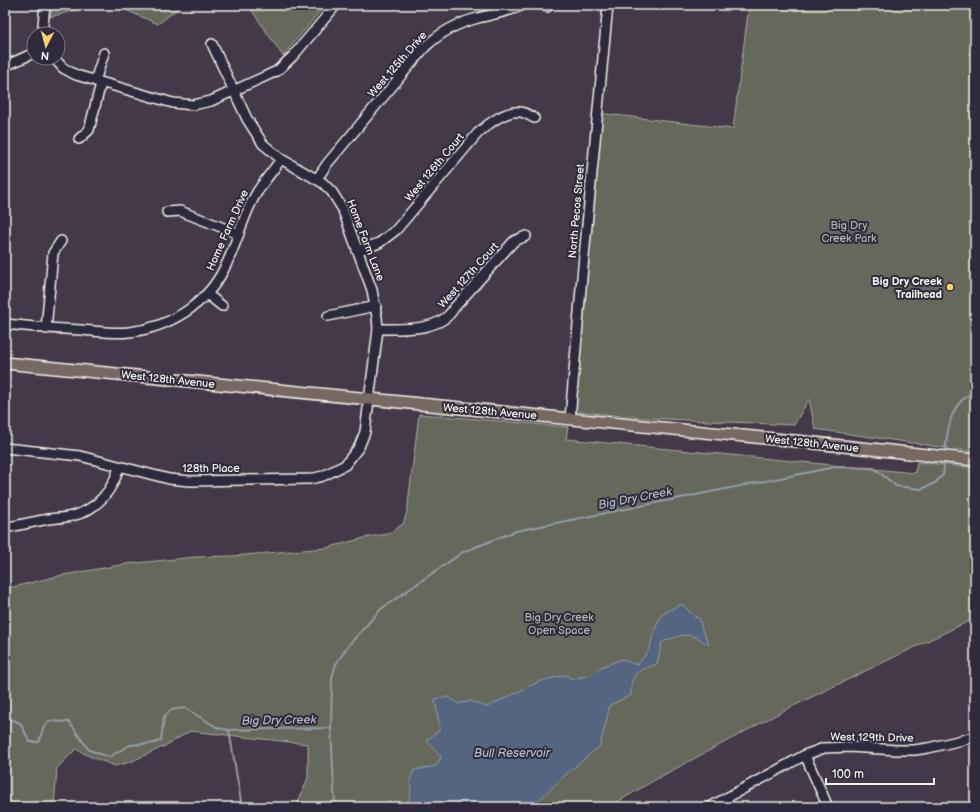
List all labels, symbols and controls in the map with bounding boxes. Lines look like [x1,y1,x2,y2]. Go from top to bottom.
north arrow [26,26,66,66]
street label: West 125th Drive [365,28,430,100]
text: N [40,49,50,62]
street label: West 126th Court [402,130,467,204]
street label: North Pecos Street [566,163,587,259]
street label: Home Farm Drive [204,187,251,273]
street label: Home Farm Lane [344,198,387,283]
park label: Big Dry Creek Park [821,219,877,245]
street label: West 127th Court [435,239,502,311]
place label: Big Dry Creek Trailhead [872,275,942,301]
marker: Big Dry Creek Trailhead [945,282,955,292]
street label: West 128th Avenue [120,368,216,391]
street label: West 128th Avenue [442,401,538,422]
street label: West 128th Avenue [764,432,860,455]
street label: 128th Place [182,462,240,475]
water label: Big Dry Creek [597,484,674,513]
park label: Big Dry Creek Open Space [524,611,594,637]
water label: Big Dry Creek [241,712,318,729]
street label: West 129th Drive [830,730,914,745]
water label: Bull Reservoir [474,746,552,761]
scale bar [826,760,934,786]
text: 100 m [832,767,864,782]

